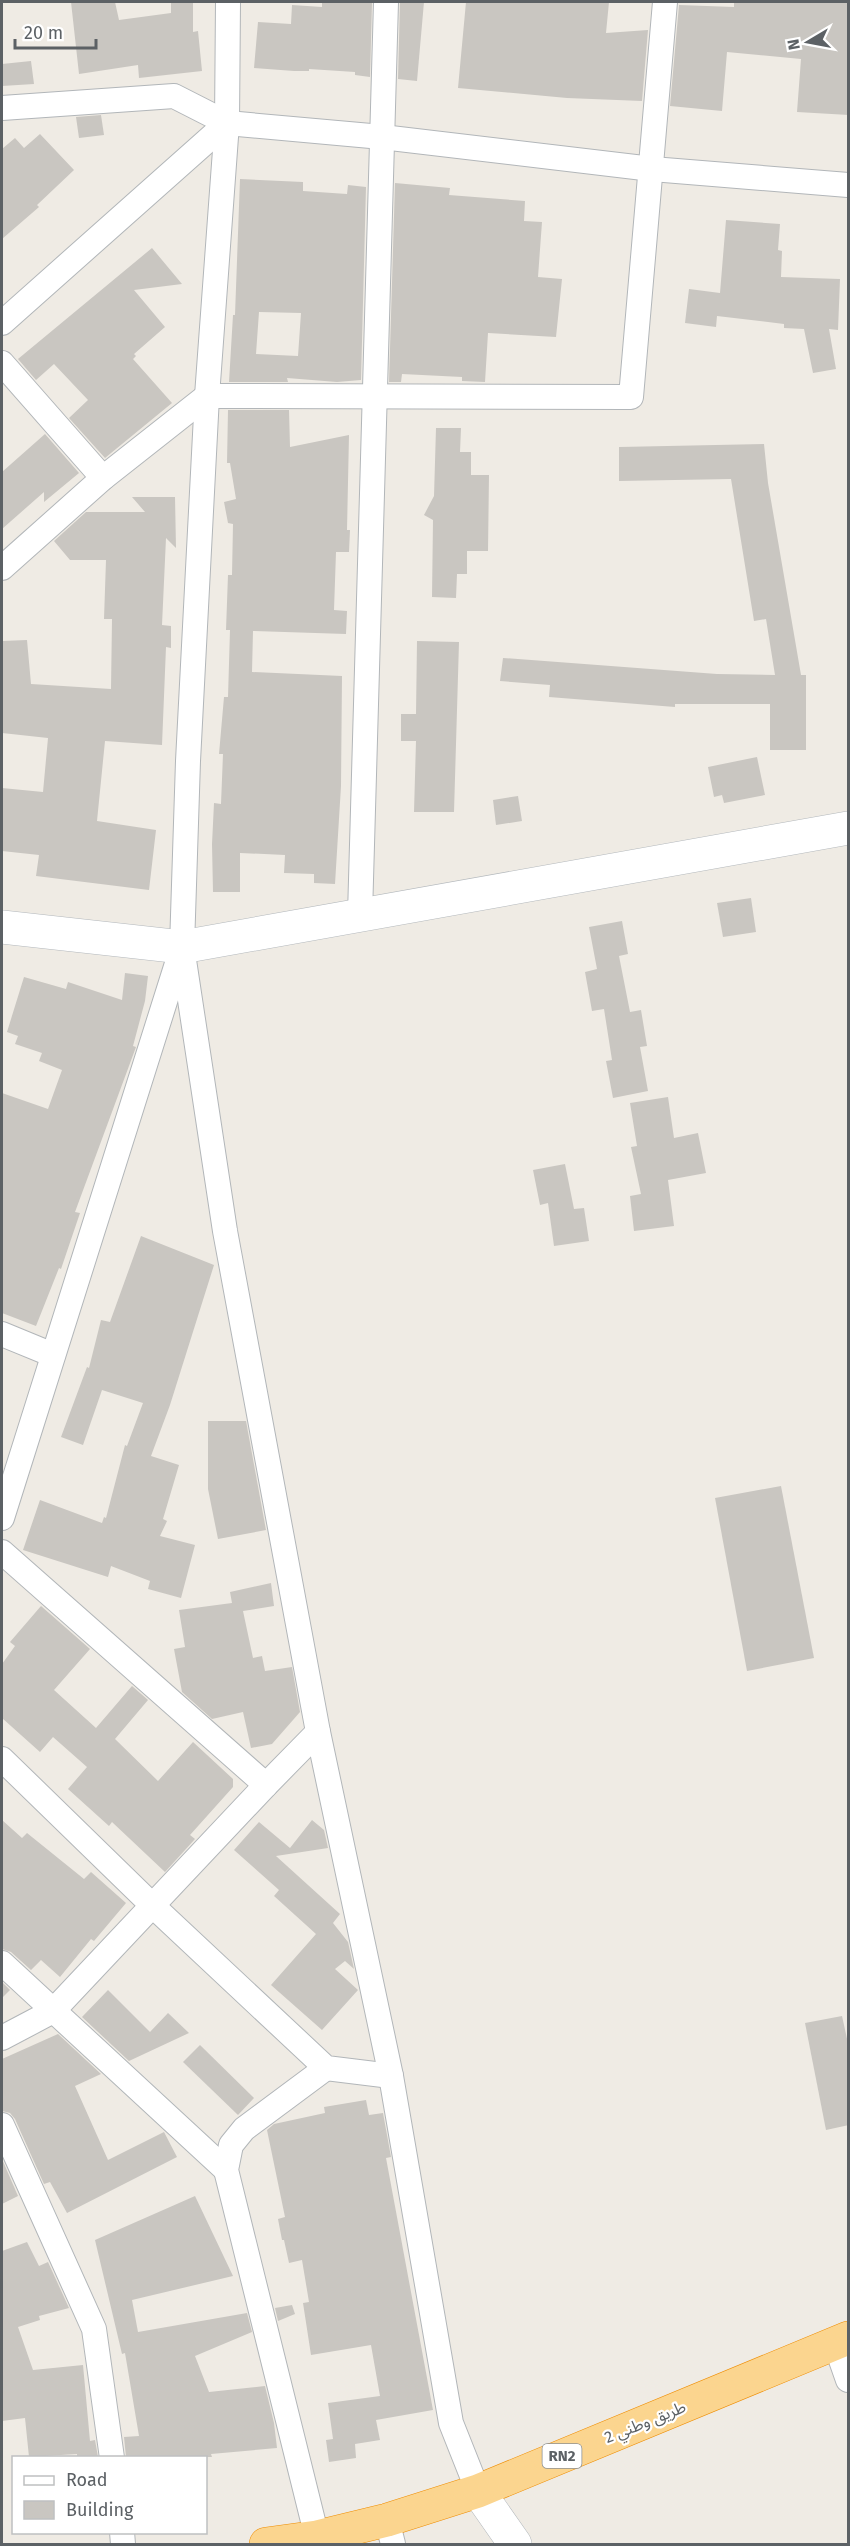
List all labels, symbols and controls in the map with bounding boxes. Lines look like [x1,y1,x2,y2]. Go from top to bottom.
scale bar [15,12,96,50]
north arrow [778,12,838,72]
text: 20 m [24,22,63,44]
text: N [783,38,804,51]
street label: طريق وطني 2 [602,2397,690,2449]
road number: RN2 [542,2444,582,2468]
legend [12,2456,207,2534]
text: Road [66,2469,108,2491]
text: Building [66,2499,134,2521]

